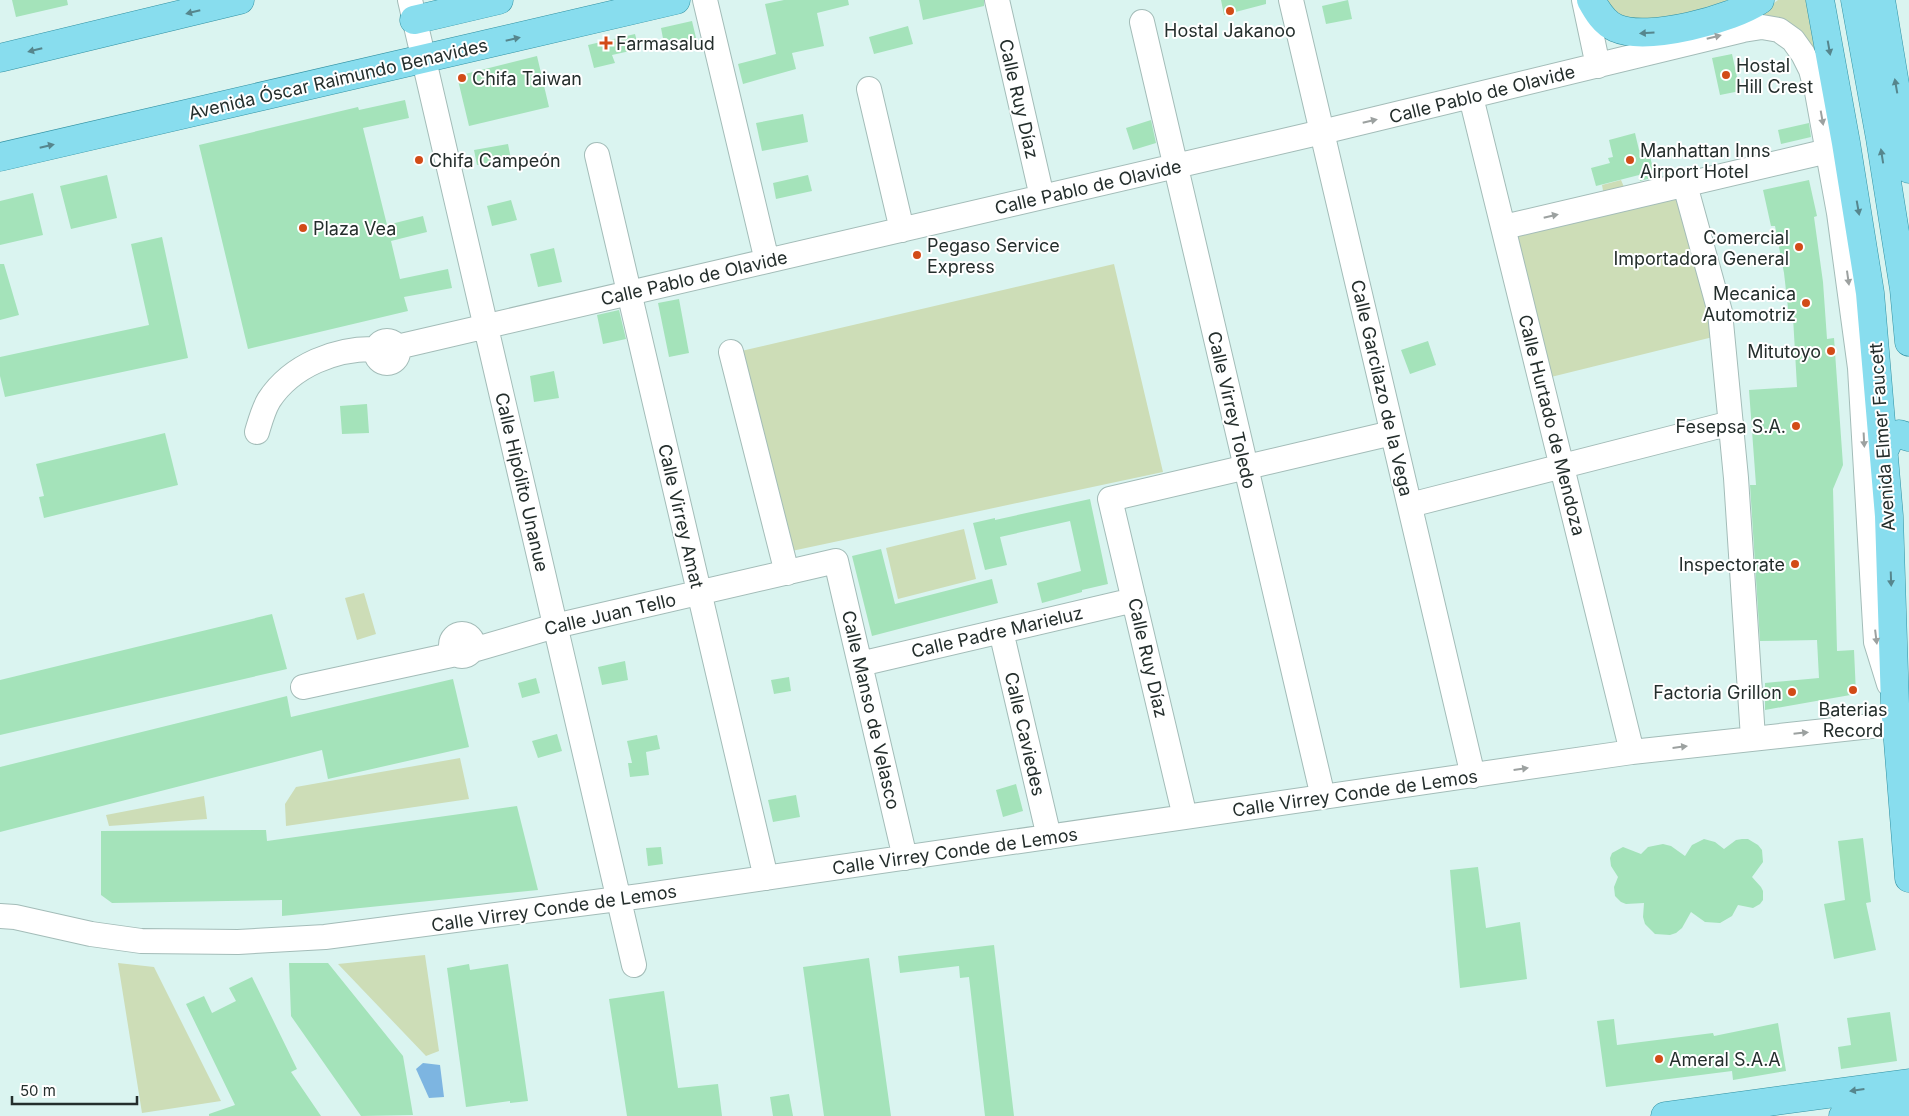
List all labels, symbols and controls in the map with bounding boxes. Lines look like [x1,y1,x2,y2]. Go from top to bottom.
marker: Hostal Jakanoo [1224,5,1236,17]
one-way arrow [185,8,200,16]
place label: Hostal Jakanoo [1164,20,1296,41]
one-way arrow [1639,29,1655,37]
street label: Avenida Óscar Raimundo Benavides [186,33,490,124]
place label: Farmasalud [616,33,715,54]
one-way arrow [1706,33,1721,41]
one-way arrow [505,35,520,43]
marker: Farmasalud [600,37,612,49]
street label: Calle Ruy Díaz [995,37,1043,161]
one-way arrow [1825,40,1833,56]
one-way arrow [27,46,42,54]
place label: Hostal Hill Crest [1736,55,1813,97]
street label: Calle Pablo de Olavide [1387,61,1577,127]
place label: Chifa Taiwan [472,68,582,89]
marker: Hostal Hill Crest [1720,69,1732,81]
marker: Chifa Taiwan [456,72,468,84]
one-way arrow [1891,78,1899,94]
one-way arrow [1818,110,1826,126]
one-way arrow [1362,117,1377,125]
place label: Manhattan Inns Airport Hotel [1640,140,1771,182]
one-way arrow [40,142,56,150]
one-way arrow [1878,147,1886,163]
place label: Chifa Campeón [429,150,561,171]
marker: Chifa Campeón [413,154,425,166]
marker: Manhattan Inns Airport Hotel [1624,154,1636,166]
street label: Calle Pablo de Olavide [993,155,1183,219]
one-way arrow [1854,200,1862,216]
one-way arrow [1543,212,1559,220]
place label: Plaza Vea [313,218,396,239]
marker: Plaza Vea [297,222,309,234]
place label: Comercial Importadora General [1613,227,1789,269]
place label: Pegaso Service Express [927,235,1060,277]
marker: Comercial Importadora General [1793,241,1805,253]
street label: Calle Pablo de Olavide [599,246,789,310]
marker: Pegaso Service Express [911,249,923,261]
one-way arrow [1844,271,1852,287]
street label: Calle Garcilazo de la Vega [1347,278,1417,498]
place label: Mecanica Automotriz [1703,283,1796,325]
marker: Mecanica Automotriz [1800,297,1812,309]
street label: Calle Hurtado de Mendoza [1514,312,1590,538]
street label: Calle Virrey Toledo [1204,329,1260,491]
place label: Mitutoyo [1747,341,1821,362]
street label: Avenida Elmer Faucett [1865,342,1899,532]
marker: Mitutoyo [1825,345,1837,357]
street label: Calle Hipólito Unanue [491,390,553,574]
place label: Fesepsa S.A. [1676,416,1786,437]
marker: Fesepsa S.A. [1790,420,1802,432]
one-way arrow [1860,432,1868,448]
street label: Calle Virrey Amat [654,442,708,590]
place label: Inspectorate [1679,554,1785,575]
marker: Inspectorate [1789,558,1801,570]
one-way arrow [1887,571,1895,587]
street label: Calle Juan Tello [542,589,678,639]
street label: Calle Ruy Díaz [1124,596,1172,720]
street label: Calle Padre Marieluz [909,602,1085,662]
street label: Calle Manso de Velasco [838,608,904,812]
one-way arrow [1872,629,1880,645]
street label: Calle Caviedes [1001,670,1049,798]
place label: Factoria Grillon [1653,682,1782,703]
marker: Baterias Record [1847,684,1859,696]
marker: Factoria Grillon [1786,686,1798,698]
place label: Baterias Record [1818,699,1888,741]
one-way arrow [1794,729,1810,737]
one-way arrow [1673,743,1689,751]
one-way arrow [1513,764,1529,772]
street label: Calle Virrey Conde de Lemos [1231,765,1479,821]
street label: Calle Virrey Conde de Lemos [831,823,1079,879]
street label: Calle Virrey Conde de Lemos [430,880,678,936]
place label: Ameral S.A.A [1669,1049,1781,1070]
marker: Ameral S.A.A [1653,1053,1665,1065]
scale bar [12,1074,138,1106]
text: 50 m [20,1081,56,1100]
one-way arrow [1848,1086,1864,1094]

